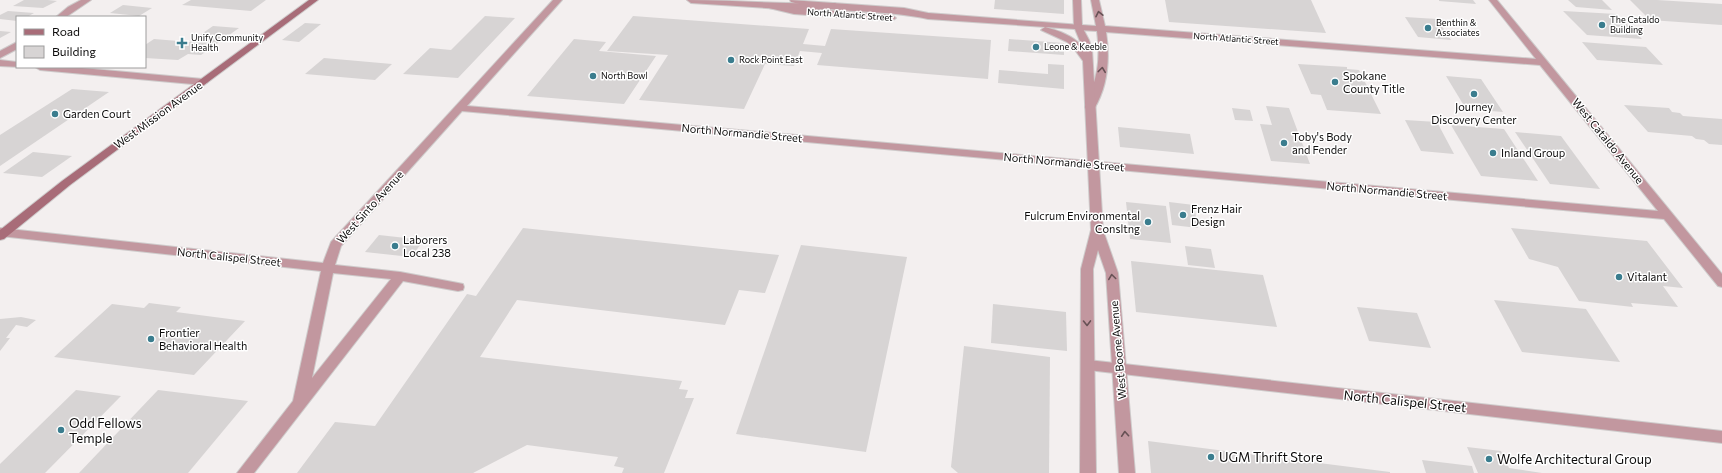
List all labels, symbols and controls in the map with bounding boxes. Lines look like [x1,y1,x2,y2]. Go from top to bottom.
street label: North Atlantic Street [807,6,893,23]
one-way arrow [1095,11,1103,18]
place label: The Cataldo Building [1610,14,1660,35]
legend [16,16,146,68]
place label: Benthin & Associates [1436,17,1480,38]
marker: The Cataldo Building [1597,20,1607,30]
marker: Benthin & Associates [1423,23,1433,33]
text: Road [52,24,80,38]
street label: North Atlantic Street [1193,30,1279,47]
place label: Unify Community Health [191,32,263,53]
marker: Unify Community Health [176,37,188,49]
place label: Leone & Keeble [1044,41,1107,52]
marker: Leone & Keeble [1031,42,1041,52]
text: Building [52,44,96,58]
place label: Rock Point East [739,54,803,65]
marker: Rock Point East [726,55,736,65]
one-way arrow [1097,67,1106,73]
place label: Spokane County Title [1343,69,1405,95]
place label: North Bowl [601,70,648,81]
marker: North Bowl [588,71,598,81]
marker: Spokane County Title [1330,77,1340,87]
street label: West Mission Avenue [111,78,204,151]
marker: Journey Discovery Center [1469,89,1479,99]
street label: West Cataldo Avenue [1570,95,1647,186]
place label: Journey Discovery Center [1431,100,1517,126]
place label: Garden Court [63,107,131,120]
marker: Garden Court [50,109,60,119]
street label: North Normandie Street [681,121,804,144]
place label: Toby's Body and Fender [1292,130,1352,156]
marker: Toby's Body and Fender [1279,138,1289,148]
place label: Inland Group [1501,146,1565,159]
marker: Inland Group [1488,148,1498,158]
street label: North Normandie Street [1003,150,1126,173]
street label: West Sinto Avenue [334,168,406,246]
street label: North Normandie Street [1326,179,1449,202]
place label: Frenz Hair Design [1191,202,1243,228]
place label: Fulcrum Environmental Consltng [1024,209,1140,235]
marker: Frenz Hair Design [1178,210,1188,220]
marker: Fulcrum Environmental Consltng [1143,217,1153,227]
place label: Laborers Local 238 [403,233,451,259]
marker: Laborers Local 238 [390,241,400,251]
street label: North Calispel Street [176,245,282,268]
place label: Vitalant [1627,270,1667,283]
marker: Vitalant [1614,272,1624,282]
one-way arrow [1108,274,1117,280]
street label: West Boone Avenue [1107,300,1128,400]
one-way arrow [1083,320,1091,326]
place label: Frontier Behavioral Health [159,326,247,352]
marker: Frontier Behavioral Health [146,334,156,344]
street label: North Calispel Street [1343,387,1467,415]
place label: Odd Fellows Temple [69,415,142,446]
marker: Odd Fellows Temple [56,425,66,435]
one-way arrow [1120,431,1129,437]
place label: UGM Thrift Store [1219,449,1323,465]
place label: Wolfe Architectural Group [1497,451,1652,467]
marker: UGM Thrift Store [1206,452,1216,462]
marker: Wolfe Architectural Group [1484,454,1494,464]

